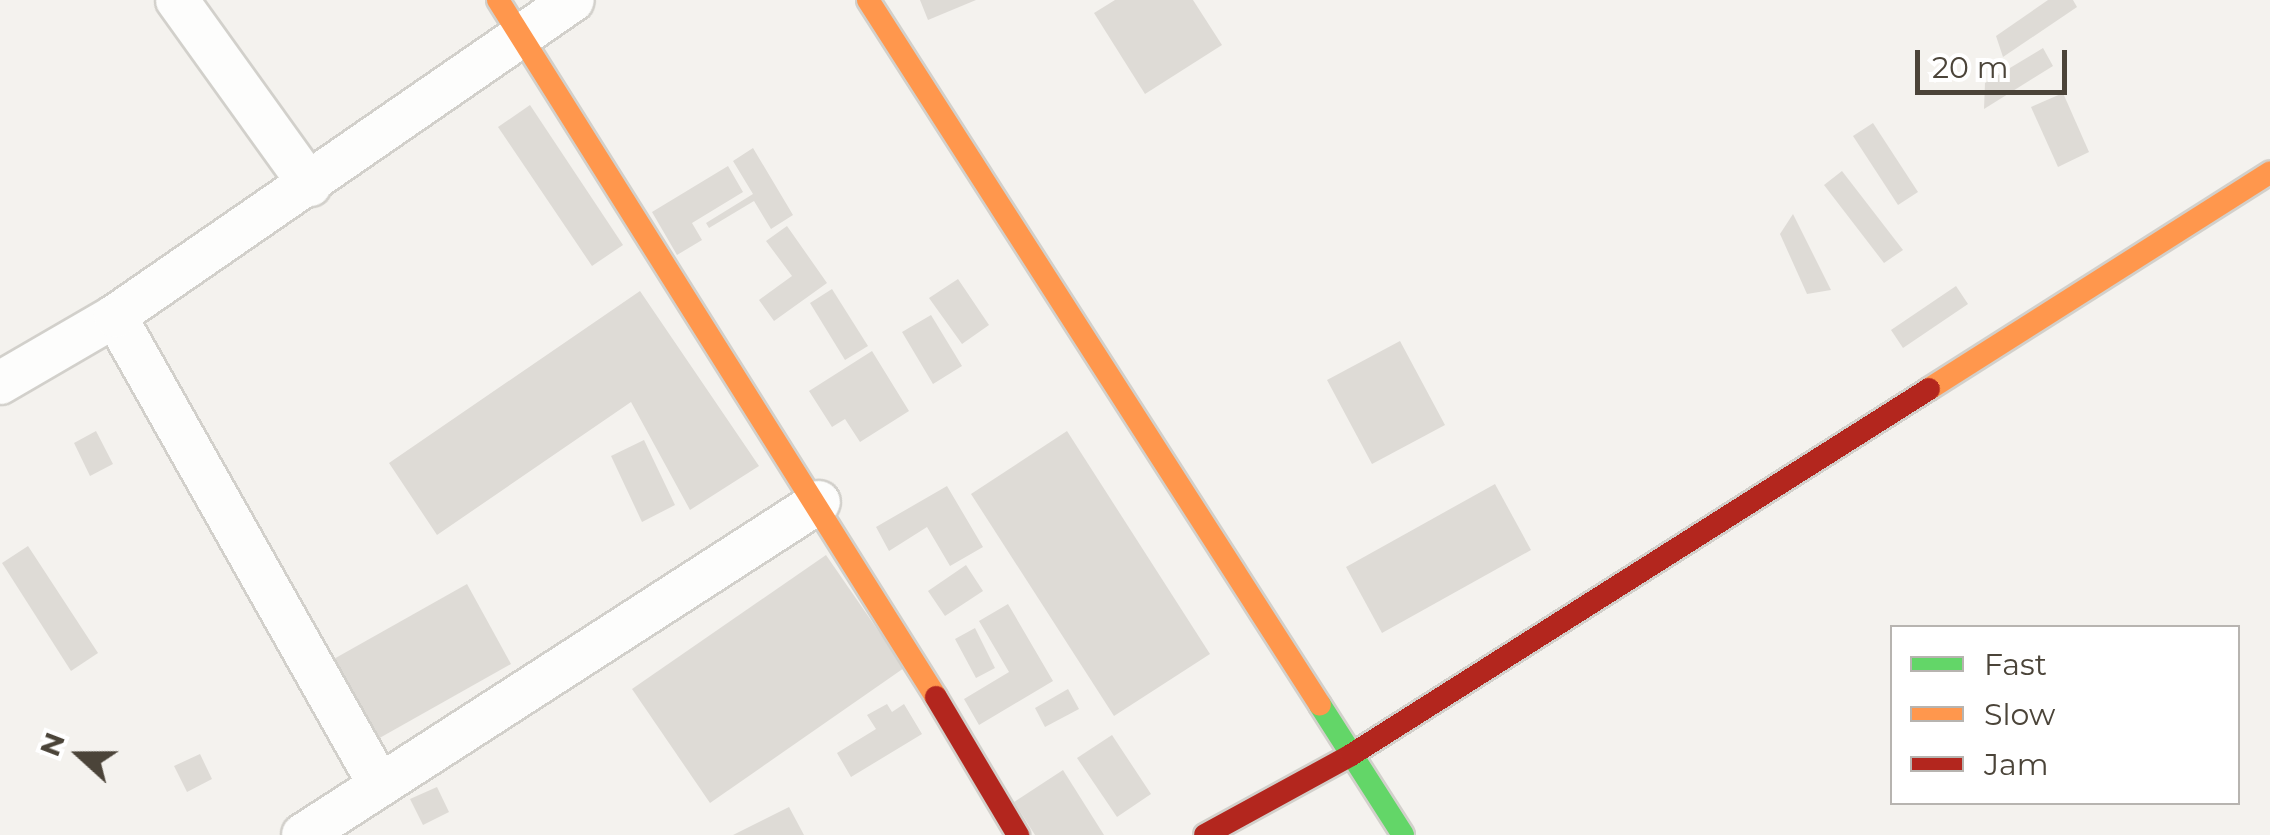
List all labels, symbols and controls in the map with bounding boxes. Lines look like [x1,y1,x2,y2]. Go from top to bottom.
scale bar [1920,30,2072,92]
text: 20 m [1932,49,2009,86]
legend [1890,625,2240,805]
text: Fast [1984,646,2047,683]
text: Slow [1984,696,2055,733]
north arrow [30,705,130,805]
text: N [32,728,72,761]
text: Jam [1984,746,2049,783]

